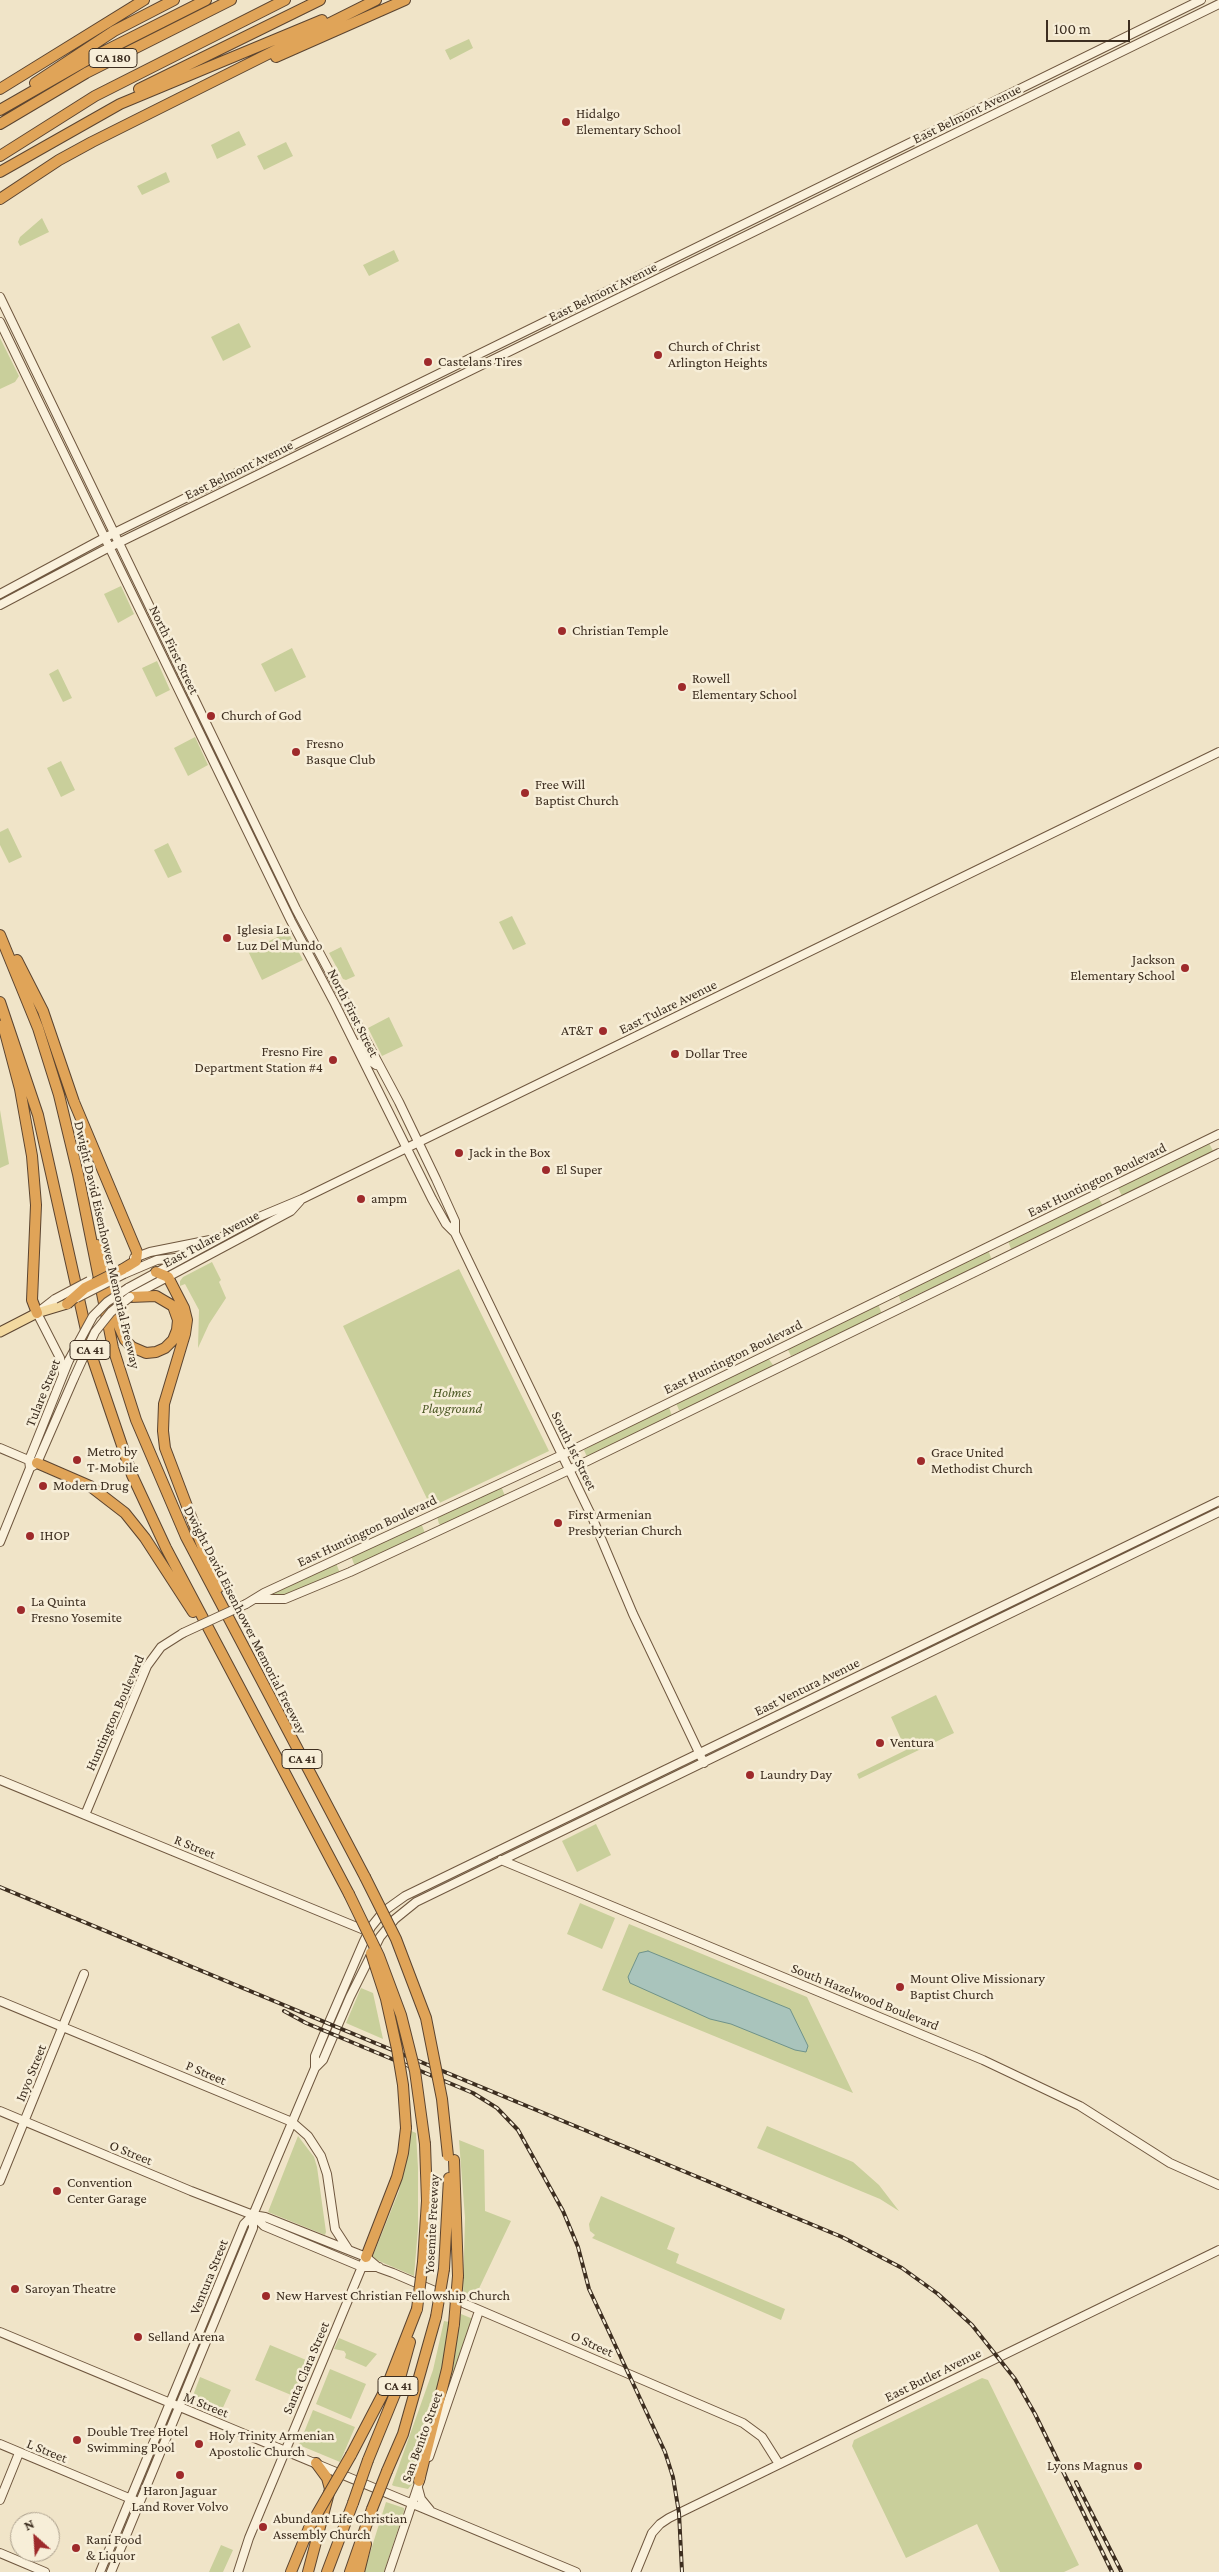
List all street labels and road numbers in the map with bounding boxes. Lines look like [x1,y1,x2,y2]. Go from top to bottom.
road number: CA 180 [89,48,137,68]
street label: East Belmont Avenue [910,80,1024,148]
street label: East Belmont Avenue [546,258,660,326]
street label: East Belmont Avenue [182,436,296,504]
street label: North First Street [145,603,203,697]
street label: North First Street [324,966,382,1060]
street label: East Tulare Avenue [616,976,720,1038]
street label: Dwight David Eisenhower Memorial Freeway [70,1119,144,1371]
street label: East Huntington Boulevard [1025,1139,1169,1221]
street label: East Tulare Avenue [160,1207,262,1271]
street label: East Huntington Boulevard [661,1316,805,1398]
road number: CA 41 [70,1340,110,1360]
street label: Tulare Street [22,1357,64,1429]
street label: South 1st Street [548,1409,600,1493]
street label: East Huntington Boulevard [295,1491,439,1571]
street label: Dwight David Eisenhower Memorial Freeway [180,1503,310,1737]
street label: Huntington Boulevard [82,1652,148,1774]
street label: East Ventura Avenue [752,1654,862,1720]
road number: CA 41 [282,1750,322,1768]
street label: R Street [172,1831,218,1863]
street label: South Hazelwood Boulevard [789,1960,941,2034]
street label: Inyo Street [12,2042,50,2104]
street label: P Street [183,2057,229,2089]
street label: O Street [107,2137,155,2169]
street label: Yosemite Freeway [421,2174,443,2274]
street label: Ventura Street [186,2237,232,2317]
street label: Santa Clara Street [279,2319,333,2417]
street label: O Street [568,2327,616,2361]
street label: East Butler Avenue [882,2344,984,2406]
road number: CA 41 [378,2376,418,2396]
street label: M Street [181,2388,231,2422]
street label: San Benito Street [398,2389,446,2485]
street label: L Street [24,2435,70,2467]

